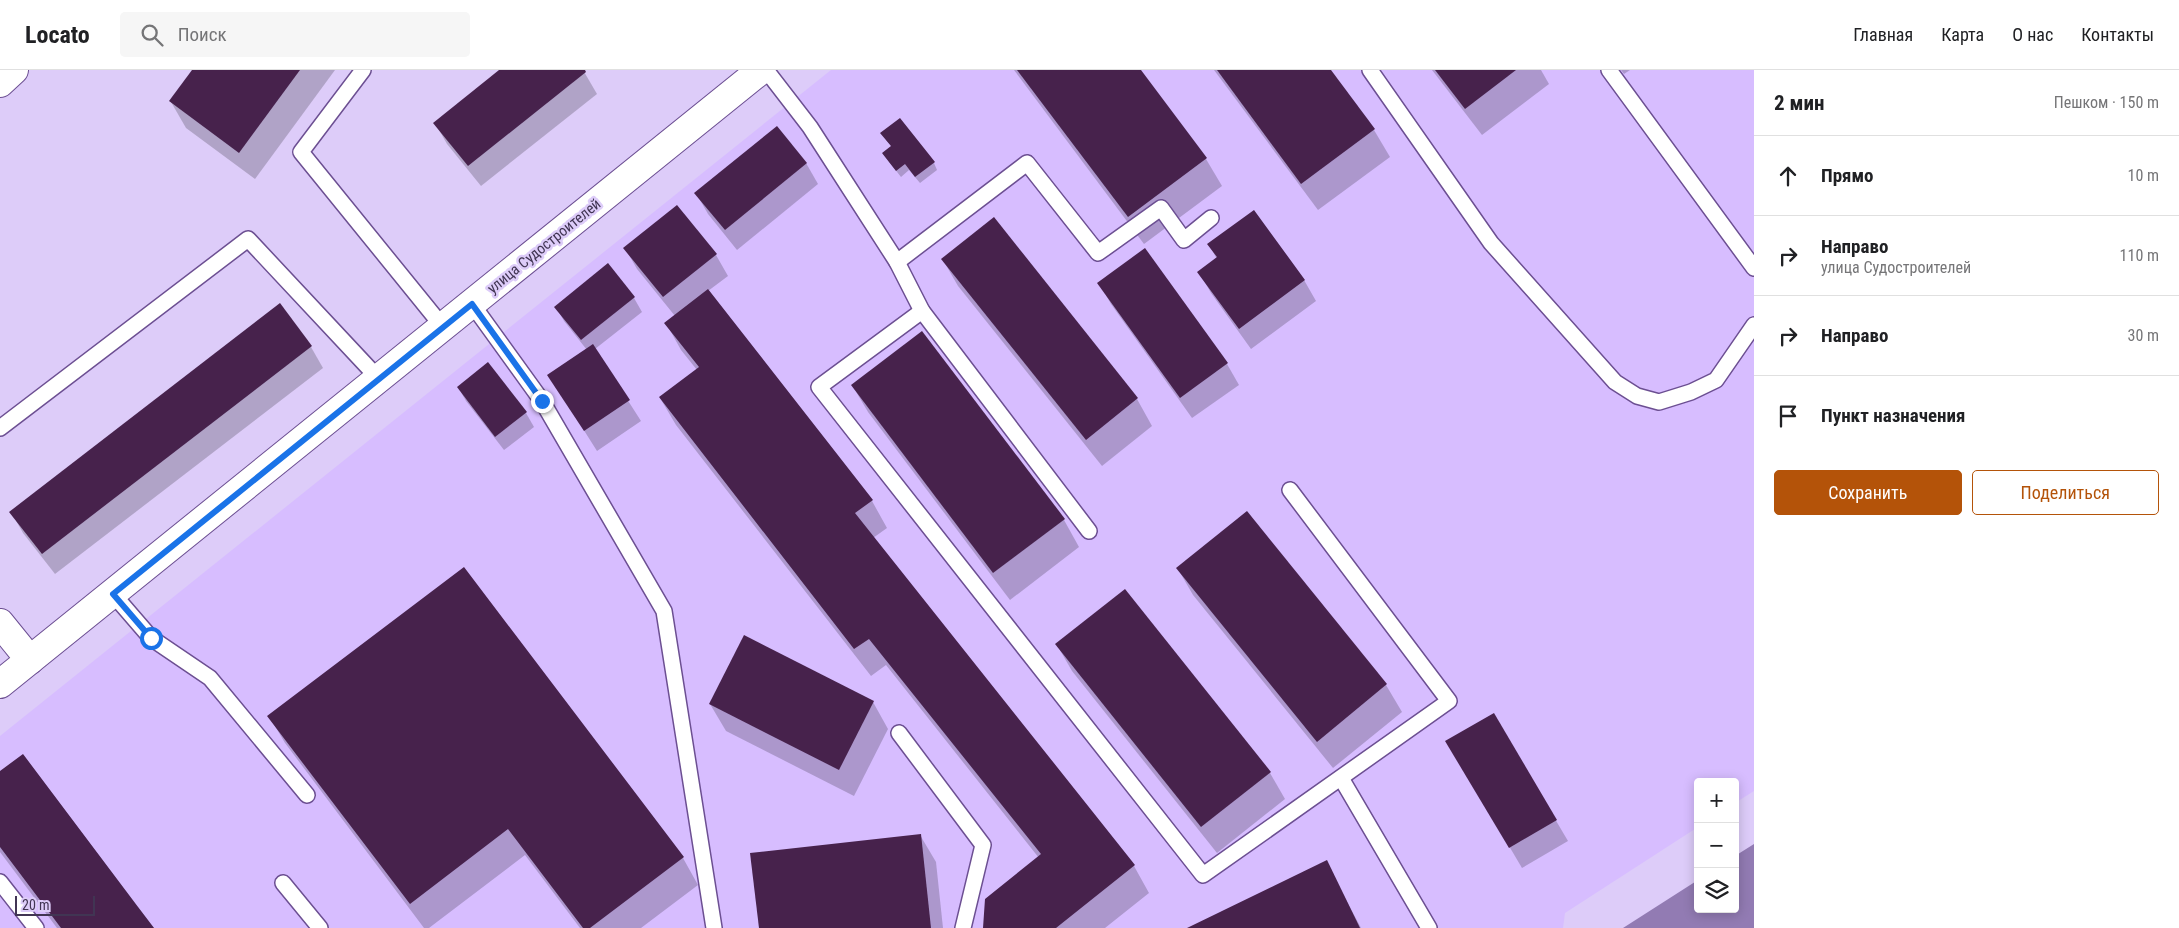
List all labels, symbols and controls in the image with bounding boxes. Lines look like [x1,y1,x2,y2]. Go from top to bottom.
search box [120,12,470,57]
text: Locato [25,21,90,49]
icon: search [138,21,166,49]
text: Поиск [178,23,227,46]
text: Главная [1853,24,1913,45]
text: Карта [1941,24,1984,45]
text: О нас [2012,24,2053,45]
text: Контакты [2081,24,2154,45]
text: 2 мин [1774,91,1824,115]
text: Пешком · 150 m [2054,93,2159,112]
icon: ahead [1774,162,1802,190]
text: Прямо [1821,164,1874,187]
text: 10 m [2127,166,2159,185]
street label: улица Судостроителей [484,195,604,297]
text: Направо [1821,235,1888,258]
icon: right [1774,242,1802,270]
text: 110 m [2120,246,2159,265]
text: улица Судостроителей [1821,258,1971,277]
icon: right [1774,322,1802,350]
text: Направо [1821,324,1888,347]
text: 30 m [2127,326,2159,345]
route end [531,390,554,413]
icon: arrive [1774,402,1802,430]
text: Пункт назначения [1821,404,1965,427]
button: Сохранить [1774,470,1962,515]
button: Поделиться [1972,470,2159,515]
route start [140,627,163,650]
map controls [1694,778,1739,913]
button: + [1694,778,1739,823]
button: − [1694,823,1739,868]
button: layers [1694,868,1739,913]
scale bar [15,893,95,916]
text: 20 m [22,897,50,913]

